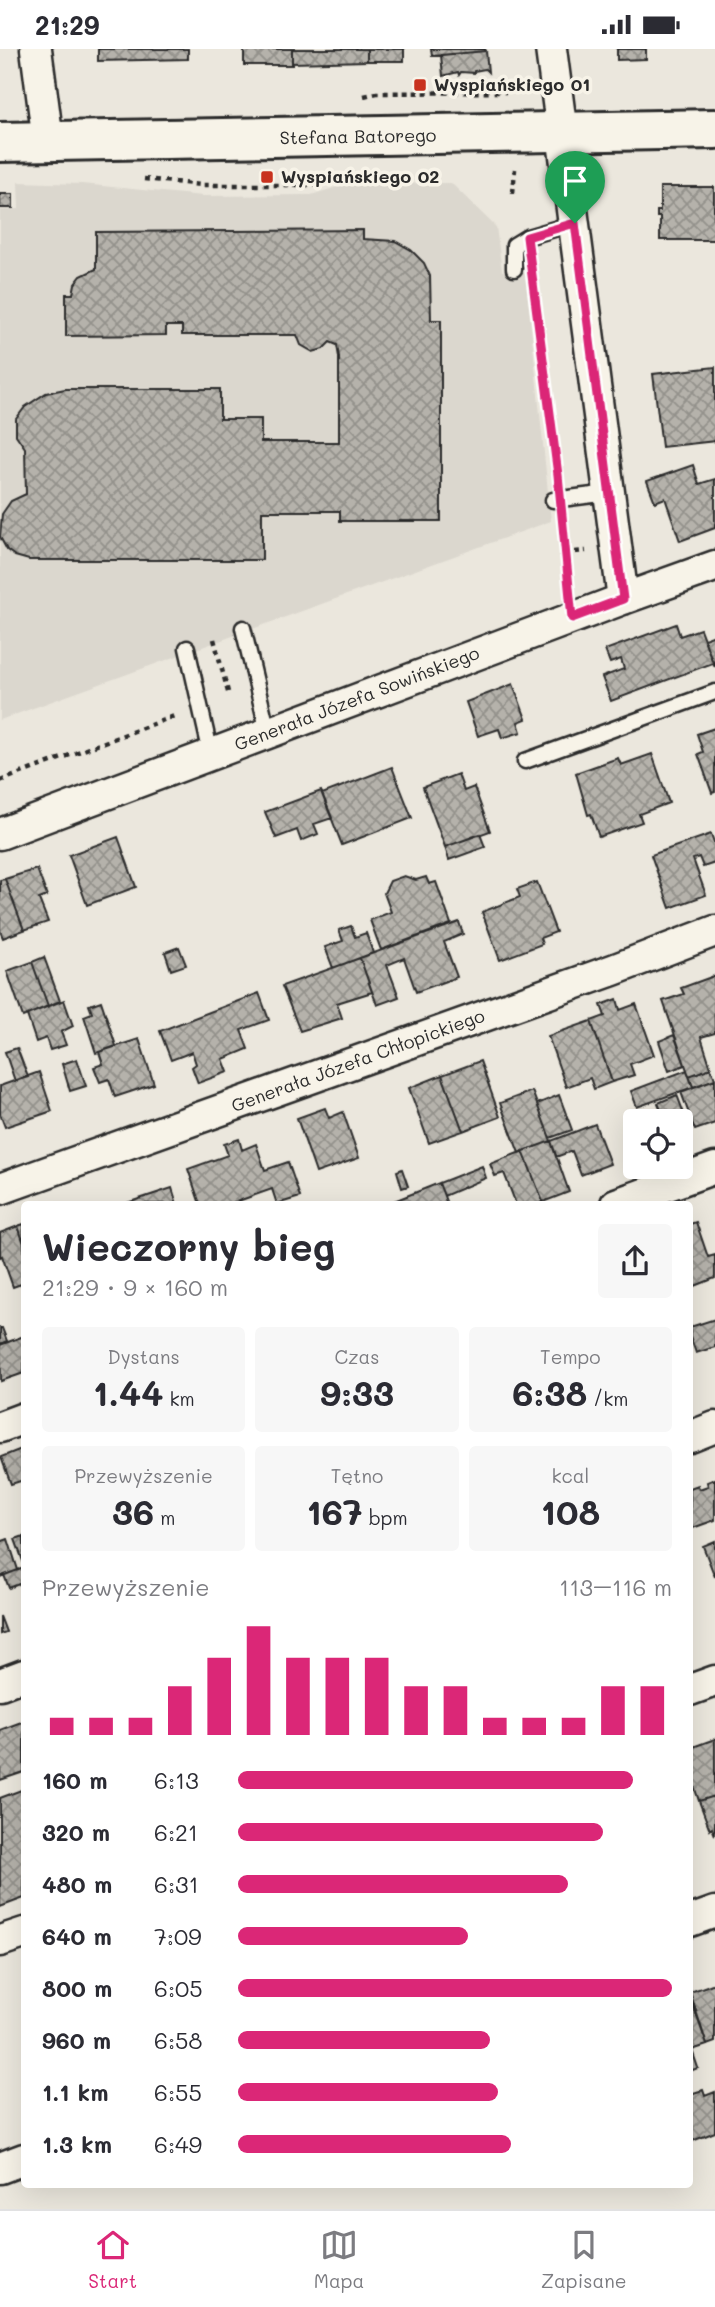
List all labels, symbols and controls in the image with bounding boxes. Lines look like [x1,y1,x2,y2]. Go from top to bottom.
text: 21:29 [35,8,99,42]
place label: Wyspiańskiego 01 [434,72,590,96]
marker: Wyspiańskiego 01 [412,77,428,93]
street label: Stefana Batorego [279,123,437,149]
pin [545,151,605,223]
icon: arrive [556,162,594,200]
place label: Wyspiańskiego 02 [281,164,439,188]
marker: Wyspiańskiego 02 [259,169,275,185]
street label: Generała Józefa Sowińskiego [231,640,483,756]
street label: Generała Józefa Chłopickiego [228,1003,488,1117]
map controls [623,1109,693,1179]
button: locate [623,1109,693,1179]
text: Wieczorny bieg [42,1221,335,1271]
button: share [598,1224,672,1298]
text: 21:29 · 9 × 160 m [42,1272,228,1302]
text: Dystans [108,1344,180,1369]
text: Czas [334,1344,380,1369]
text: Tempo [540,1344,601,1369]
text: 1.44 [93,1369,163,1415]
text: 9:33 [320,1369,394,1415]
text: 6:38 [512,1369,587,1415]
text: km [163,1386,195,1411]
text: /km [587,1386,628,1411]
text: Przewyższenie [74,1463,213,1488]
text: Tętno [331,1463,383,1488]
text: kcal [551,1463,589,1488]
text: 36 [112,1488,154,1534]
text: 167 [306,1488,363,1534]
text: 108 [540,1488,600,1534]
text: m [154,1505,175,1530]
text: bpm [363,1505,408,1530]
text: Przewyższenie [42,1572,210,1602]
text: 113–116 m [559,1572,672,1602]
text: 160 m [42,1765,107,1795]
text: 6:13 [154,1765,199,1795]
text: 320 m [42,1817,110,1847]
text: 6:21 [154,1817,198,1847]
text: 480 m [42,1869,112,1899]
text: 6:31 [154,1869,199,1899]
text: 640 m [42,1921,112,1951]
text: 7:09 [154,1921,202,1951]
text: 800 m [42,1973,112,2003]
text: 6:05 [154,1973,203,2003]
text: 960 m [42,2025,111,2055]
text: 6:58 [154,2025,202,2055]
text: 1.1 km [42,2077,108,2107]
text: 6:55 [154,2077,202,2107]
text: 1.3 km [42,2129,112,2159]
text: 6:49 [154,2129,202,2159]
tab: Start [88,2226,137,2293]
tab: Mapa [314,2226,364,2293]
tab: Zapisane [541,2226,627,2293]

